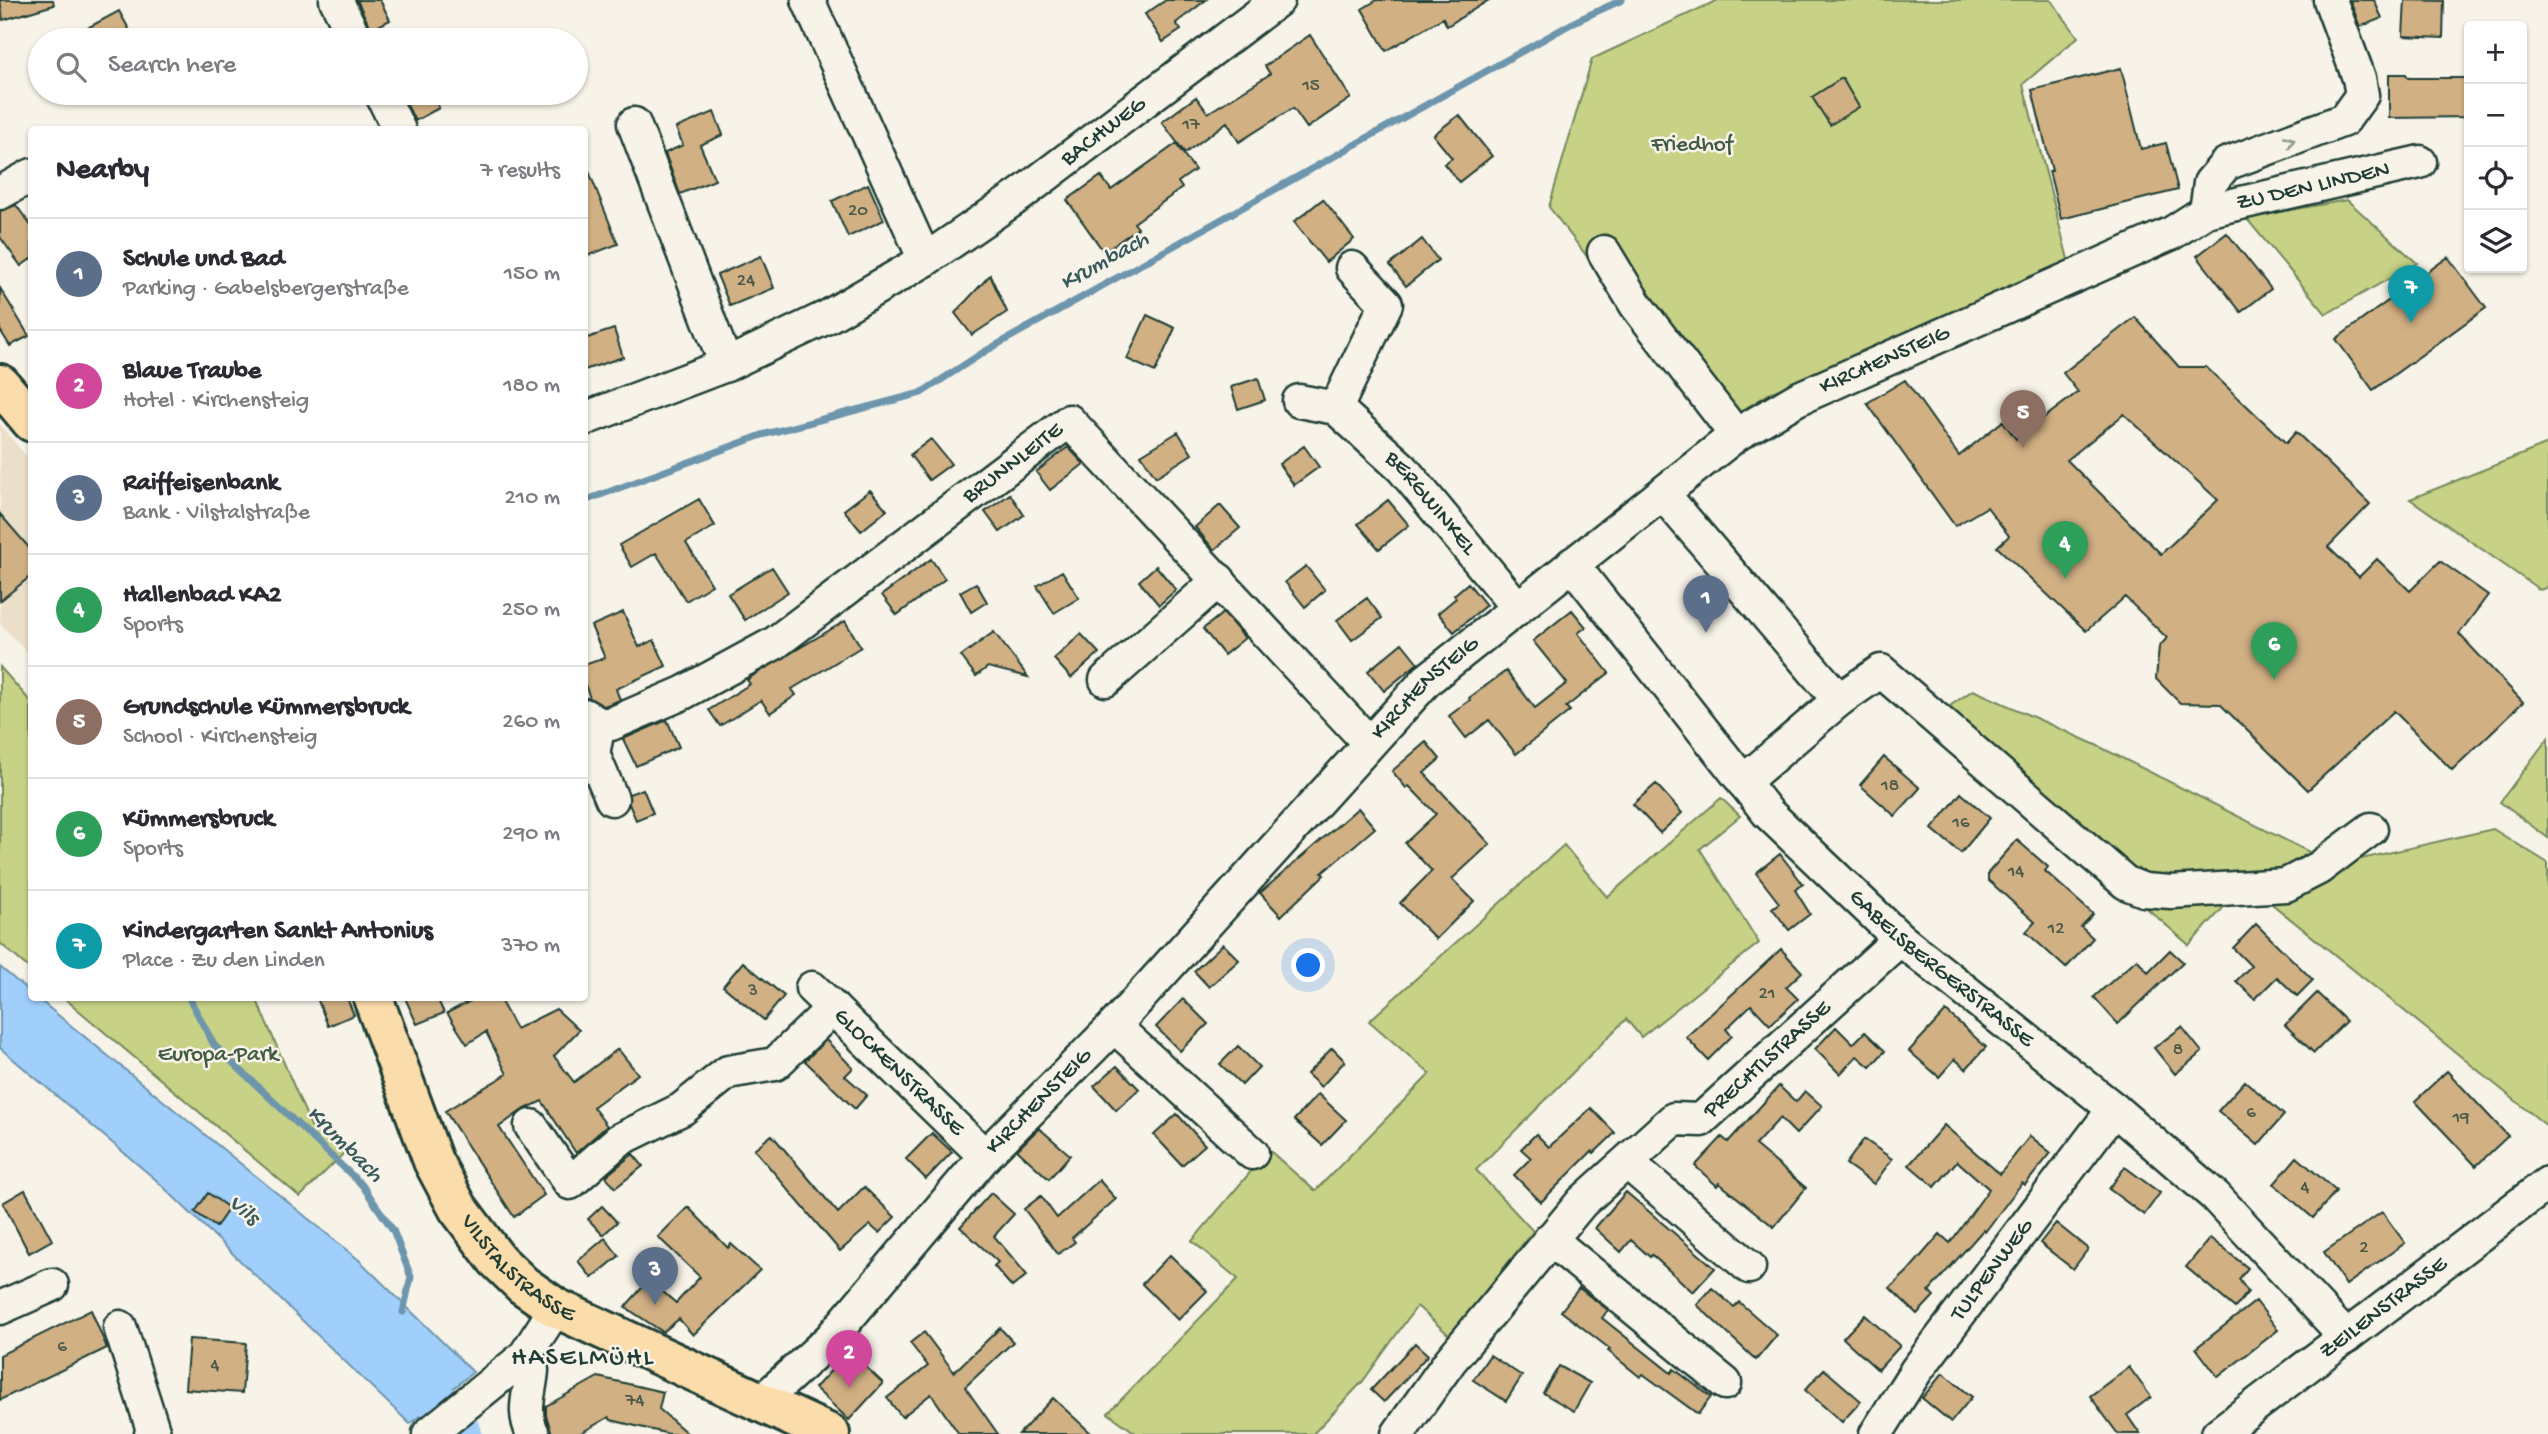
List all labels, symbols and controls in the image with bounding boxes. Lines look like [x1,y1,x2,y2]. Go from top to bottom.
map controls [2464,21,2527,273]
button: + [2464,21,2527,84]
search box [28,28,588,105]
icon: search [52,48,90,86]
text: Search here [108,51,236,82]
house number: 15 [1301,75,1320,98]
button: − [2464,84,2527,147]
street label: BACHWEG [1055,90,1153,173]
house number: 17 [1181,114,1201,137]
park label: Friedhof [1650,132,1735,159]
one-way arrow [2284,135,2296,149]
button: locate [2464,147,2527,210]
text: Nearby [56,154,149,189]
street label: ZU DEN LINDEN [2234,156,2393,217]
text: 7 results [480,158,560,185]
house number: 20 [848,200,868,223]
button: layers [2464,210,2527,273]
water label: Krumbach [1056,225,1155,298]
text: Schule und Bad [123,245,284,276]
text: 1 [74,261,84,288]
text: 150 m [504,261,560,288]
pin: 7 [2388,265,2434,323]
house number: 24 [737,270,755,293]
text: Parking · Gabelsbergerstraße [123,276,409,303]
street label: KIRCHENSTEIG [1816,319,1955,401]
text: Blaue Traube [123,357,261,388]
text: 2 [73,373,85,400]
text: 180 m [503,373,560,400]
text: Hotel · Kirchensteig [123,388,309,415]
pin: 5 [2000,390,2046,448]
street label: BRUNNLEITE [957,416,1070,510]
street label: BERGWINKEL [1378,445,1483,562]
text: Raiffeisenbank [123,469,279,500]
text: 3 [73,485,85,512]
text: 210 m [505,485,560,512]
text: Bank · Vilstalstraße [123,500,310,527]
pin: 4 [2042,521,2088,579]
pin: 1 [1683,575,1729,633]
text: Hallenbad KA2 [123,581,281,612]
text: 4 [74,597,84,624]
text: 250 m [502,597,560,624]
text: Sports [123,612,183,639]
pin: 6 [2251,622,2297,680]
street label: KIRCHENSTEIG [1366,630,1486,746]
text: Grundschule Kümmersbruck [123,693,409,724]
text: 5 [73,709,85,736]
text: 260 m [502,709,560,736]
text: School · Kirchensteig [123,724,317,751]
house number: 18 [1880,775,1899,798]
text: Kümmersbruck [123,805,274,836]
house number: 16 [1951,812,1970,835]
text: 6 [73,821,85,848]
text: 290 m [502,821,560,848]
text: Sports [123,836,183,863]
house number: 14 [2007,861,2024,884]
street label: GABELSBERGERSTRASSE [1843,884,2041,1055]
text: Kindergarten Sankt Antonius [123,917,433,948]
house number: 12 [2047,918,2065,941]
text: 7 [73,933,85,960]
text: 370 m [501,933,560,960]
text: Place · Zu den Linden [123,948,325,975]
your location [1291,948,1325,982]
house number: 3 [747,980,758,1003]
house number: 21 [1759,983,1776,1006]
street label: PRECHTLSTRASSE [1697,994,1838,1125]
street label: GLOCKENSTRASSE [828,1003,971,1143]
house number: 8 [2173,1039,2183,1062]
park label: Europa-Park [158,1042,281,1069]
street label: KIRCHENSTEIG [980,1042,1099,1160]
water label: Krumbach [299,1100,389,1190]
house number: 6 [2246,1102,2256,1125]
house number: 19 [2451,1107,2470,1130]
house number: 4 [2301,1177,2310,1200]
water label: Vils [221,1189,266,1234]
street label: VILSTALSTRASSE [453,1208,581,1329]
street label: TULPENWEG [1944,1213,2040,1328]
house number: 2 [2359,1237,2369,1260]
pin: 3 [632,1247,678,1305]
street label: ZEILENSTRASSE [2314,1250,2454,1365]
pin: 2 [826,1330,872,1388]
house number: 6 [57,1336,67,1359]
district label: HASELMÜHL [511,1344,655,1375]
house number: 4 [211,1355,220,1378]
house number: 74 [625,1390,644,1413]

